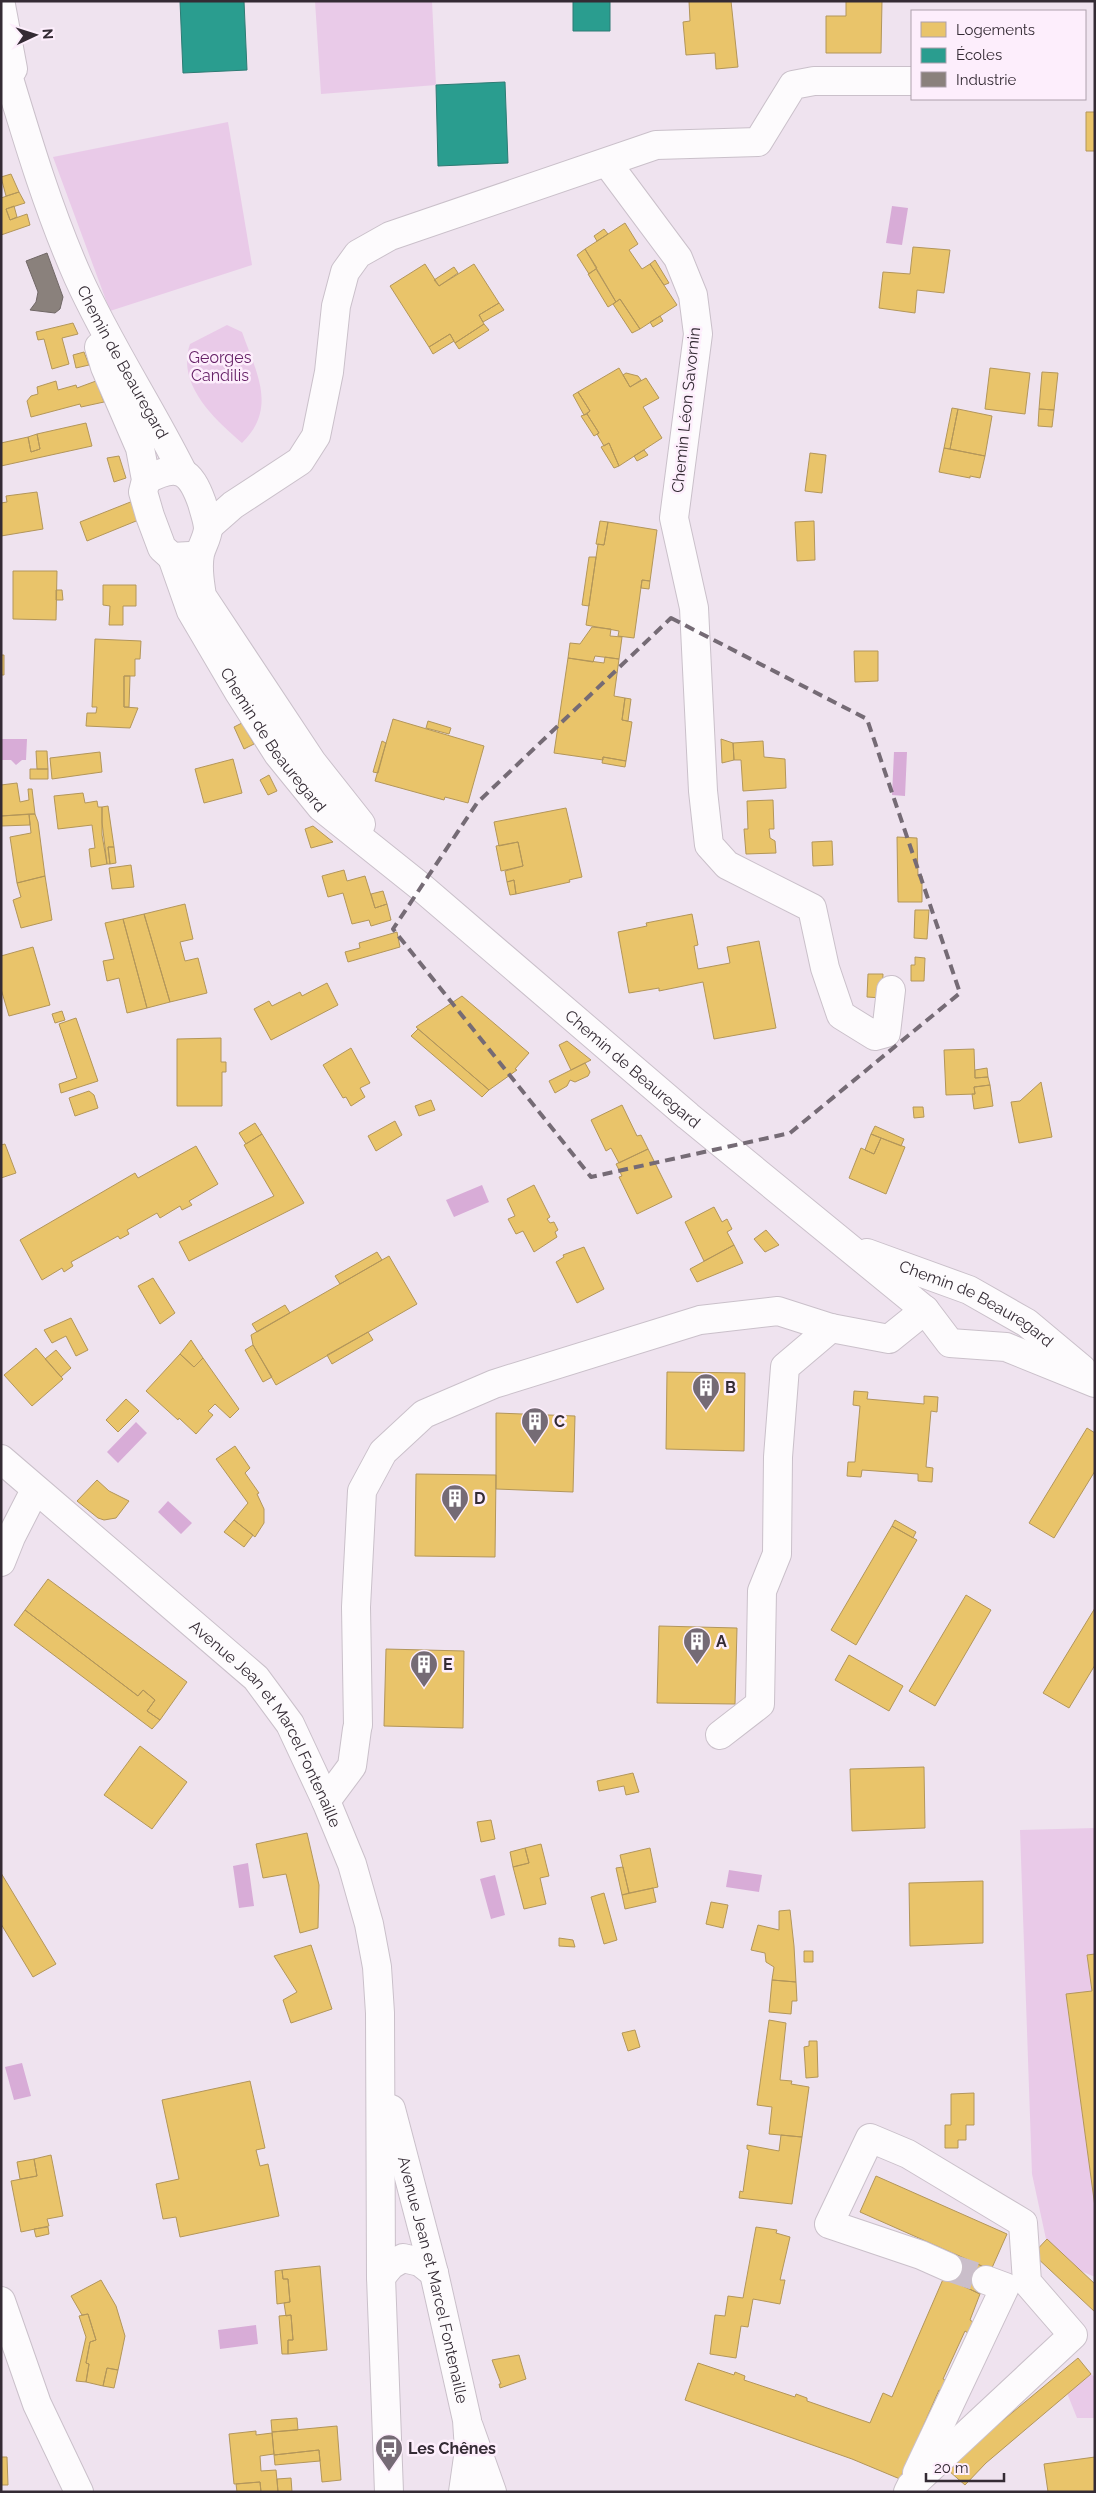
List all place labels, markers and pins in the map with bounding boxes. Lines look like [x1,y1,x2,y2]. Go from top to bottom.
building icon: B [691,1372,721,1411]
place label: B [725,1378,736,1397]
building icon: C [520,1406,550,1445]
place label: C [554,1412,565,1431]
building icon: D [440,1483,470,1522]
place label: D [474,1489,485,1508]
building icon: A [682,1626,712,1665]
place label: A [716,1632,727,1651]
building icon: E [409,1649,439,1688]
place label: E [443,1655,453,1674]
bus stop icon: Les Chênes [374,2433,404,2472]
place label: Les Chênes [408,2439,496,2458]

